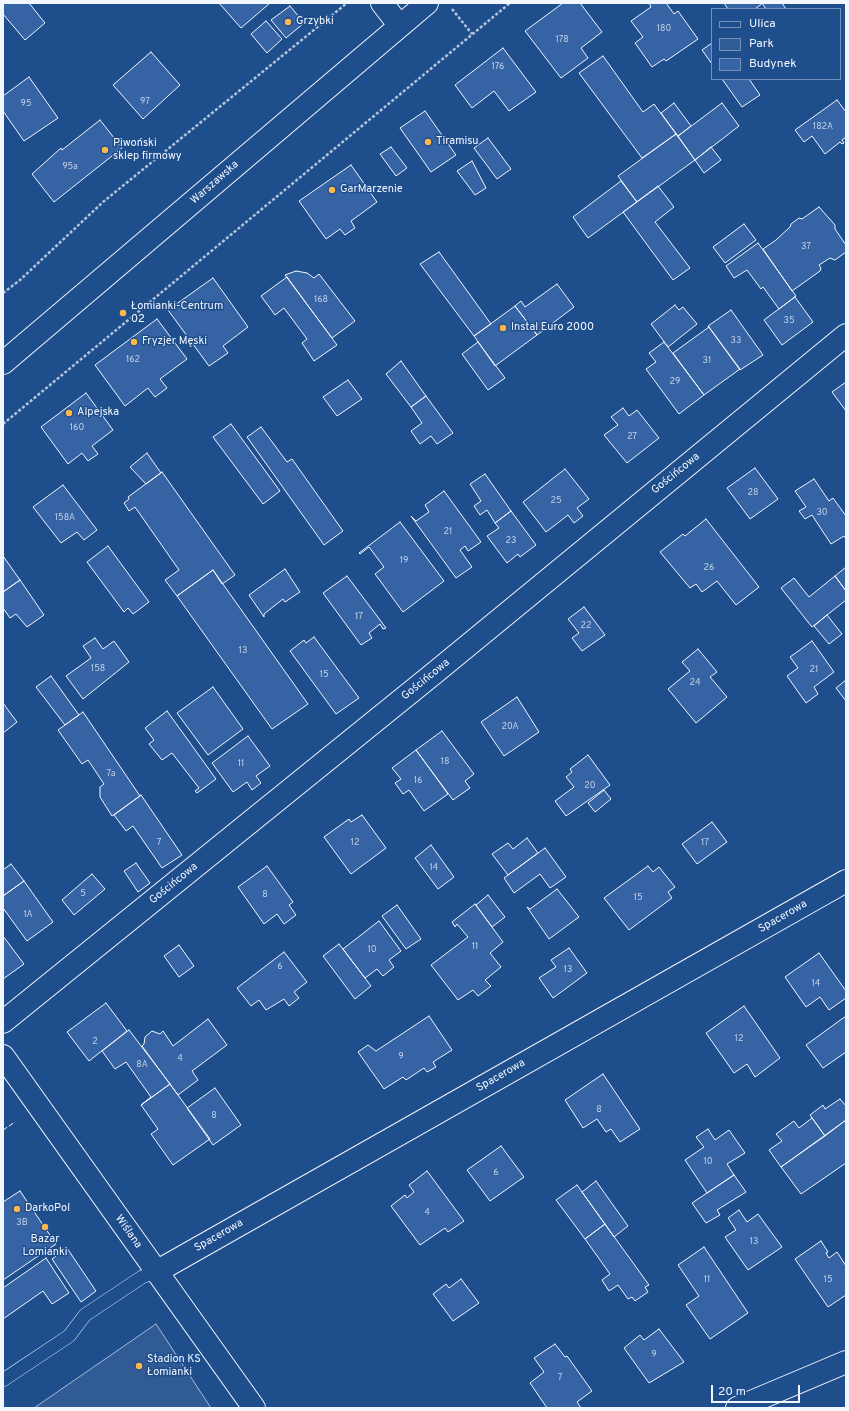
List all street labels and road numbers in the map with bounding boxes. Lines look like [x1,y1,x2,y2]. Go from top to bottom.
street label: Warszawska [188,158,242,208]
street label: Gościńcowa [649,450,703,498]
street label: Gościńcowa [399,656,453,704]
street label: Gościńcowa [147,860,201,908]
street label: Spacerowa [756,898,810,936]
street label: Spacerowa [474,1057,528,1095]
street label: Wiślana [112,1213,144,1251]
street label: Spacerowa [192,1217,246,1255]

